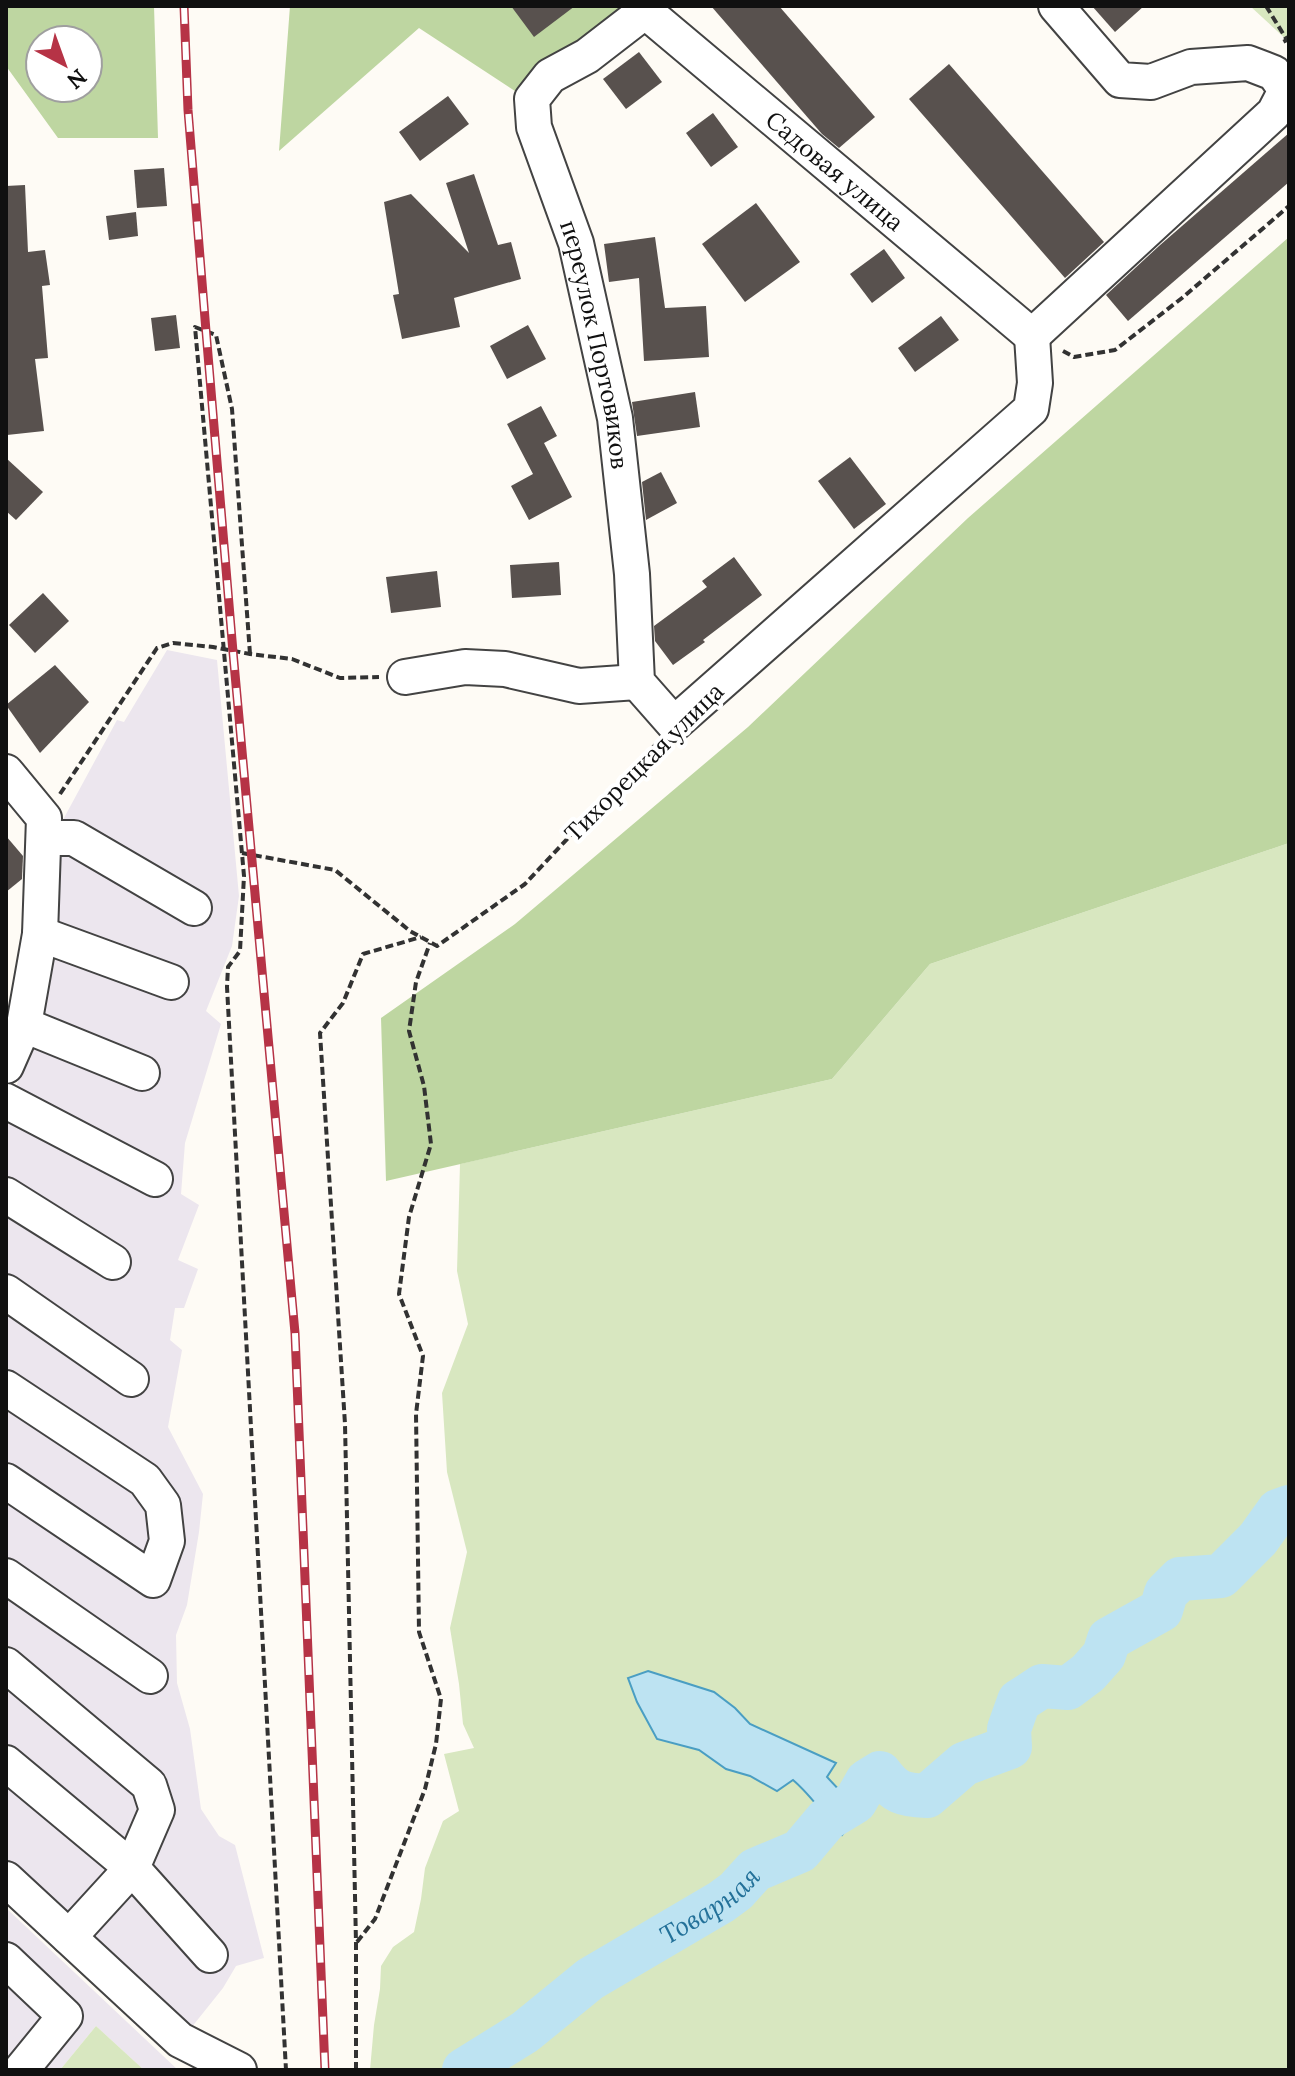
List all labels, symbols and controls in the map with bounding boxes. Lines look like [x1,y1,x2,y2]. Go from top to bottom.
north arrow [24,24,104,104]
text: N [62,63,93,95]
street label: Садовая улица [760,104,910,237]
street label: переулок Портовиков [553,215,636,470]
street label: Тихорецкая улица [558,676,730,848]
water label: Товарная [653,1860,767,1951]

